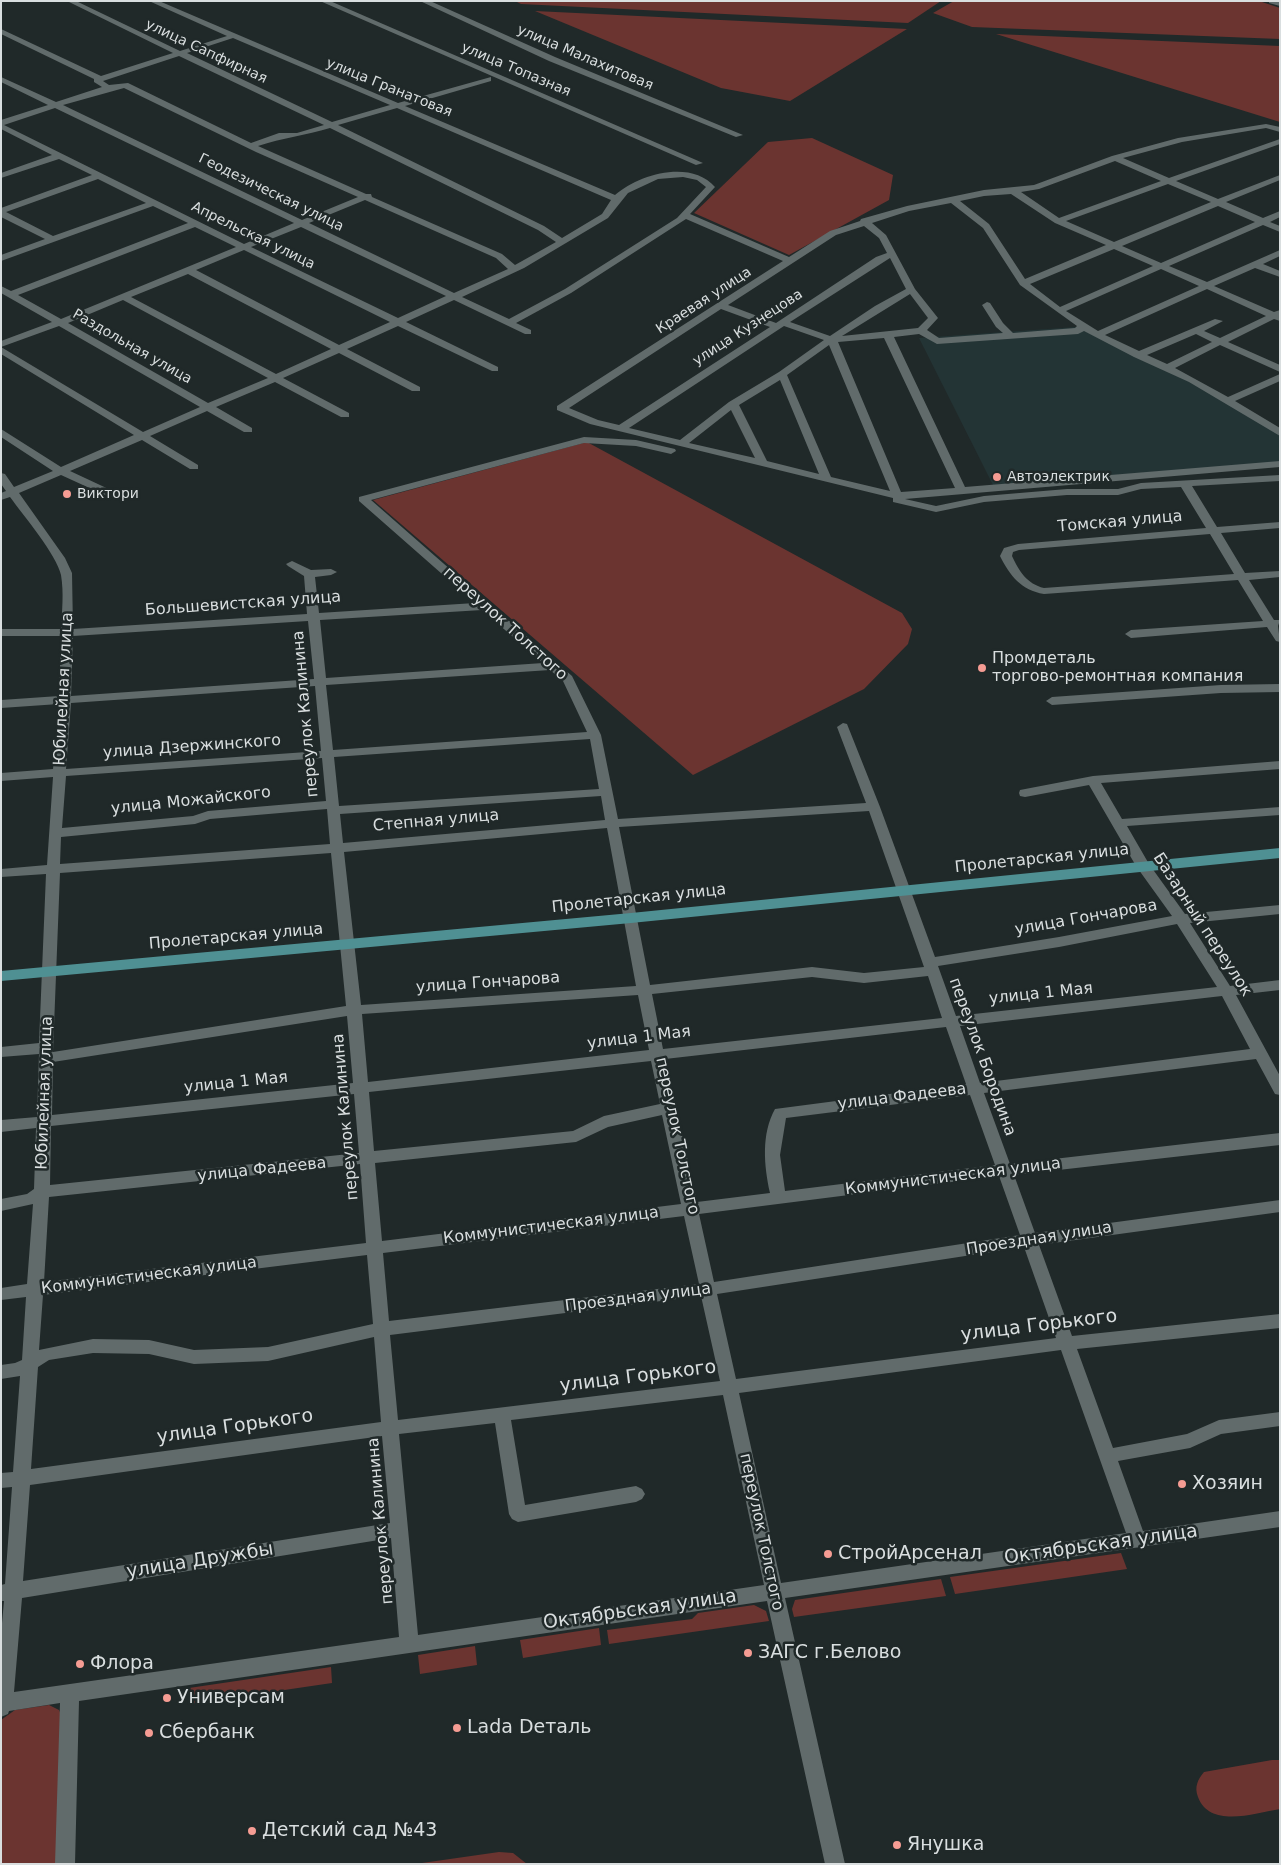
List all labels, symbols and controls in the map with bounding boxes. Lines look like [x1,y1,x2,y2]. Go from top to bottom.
street label: улица Сапфирная [142,16,270,88]
street label: улица Малахитовая [514,22,656,94]
street label: улица Топазная [459,39,573,101]
street label: улица Гранатовая [323,55,455,121]
street label: Геодезическая улица [196,150,346,236]
street label: Апрельская улица [188,199,318,273]
street label: Краевая улица [653,264,755,338]
street label: улица Кузнецова [690,286,806,370]
street label: Раздольная улица [69,306,195,388]
place label: Автоэлектрик [1007,469,1110,485]
marker: Автоэлектрик [991,471,1003,483]
place label: Виктори [77,486,139,502]
marker: Виктори [61,488,73,500]
street label: Томская улица [1057,507,1183,537]
street label: переулок Толстого [439,563,571,685]
street label: Большевистская улица [144,588,342,620]
street label: Юбилейная улица [50,612,78,766]
street label: переулок Калинина [289,630,323,798]
place label: Промдеталь торгово-ремонтная компания [992,649,1243,687]
marker: Промдеталь торгово-ремонтная компания [976,662,988,674]
street label: улица Дзержинского [102,731,282,763]
street label: улица Можайского [110,783,272,819]
street label: Степная улица [372,806,500,836]
street label: Пролетарская улица [954,840,1130,878]
street label: Базарный переулок [1148,850,1256,1000]
street label: Пролетарская улица [551,880,727,918]
street label: улица Гончарова [1013,896,1159,940]
street label: Пролетарская улица [148,920,324,954]
street label: улица Гончарова [415,968,561,998]
street label: переулок Бородина [944,975,1020,1139]
street label: улица 1 Мая [988,979,1094,1009]
street label: Юбилейная улица [33,1016,57,1170]
street label: улица 1 Мая [586,1022,692,1054]
street label: переулок Калинина [329,1033,363,1201]
street label: переулок Толстого [651,1056,703,1216]
street label: улица 1 Мая [183,1068,289,1098]
street label: улица Фадеева [837,1080,967,1114]
street label: улица Фадеева [197,1154,327,1186]
street label: Коммунистическая улица [844,1154,1062,1200]
street label: Коммунистическая улица [442,1203,660,1249]
street label: Проездная улица [965,1218,1113,1260]
street label: Коммунистическая улица [40,1253,258,1299]
street label: Проездная улица [564,1280,712,1316]
street label: улица Горького [959,1305,1119,1347]
street label: улица Горького [558,1356,718,1398]
street label: улица Горького [155,1405,315,1449]
street label: переулок Калинина [364,1437,398,1605]
street label: переулок Толстого [735,1452,787,1612]
place label: Хозяин [1192,1473,1263,1495]
marker: Хозяин [1176,1478,1188,1490]
street label: Октябрьская улица [1003,1520,1199,1570]
street label: улица Дружбы [125,1538,275,1584]
place label: СтройАрсенал [838,1543,982,1565]
marker: СтройАрсенал [822,1548,834,1560]
street label: Октябрьская улица [542,1585,738,1635]
place label: ЗАГС г.Белово [758,1642,901,1664]
marker: ЗАГС г.Белово [742,1647,754,1659]
place label: Флора [90,1653,154,1675]
marker: Флора [74,1658,86,1670]
place label: Универсам [177,1687,285,1709]
marker: Универсам [161,1692,173,1704]
place label: Lada Dеталь [467,1717,591,1739]
place label: Сбербанк [159,1722,255,1744]
marker: Lada Dеталь [451,1722,463,1734]
marker: Сбербанк [143,1727,155,1739]
place label: Детский сад №43 [262,1820,437,1842]
marker: Детский сад №43 [246,1825,258,1837]
place label: Янушка [907,1834,984,1856]
marker: Янушка [891,1839,903,1851]

